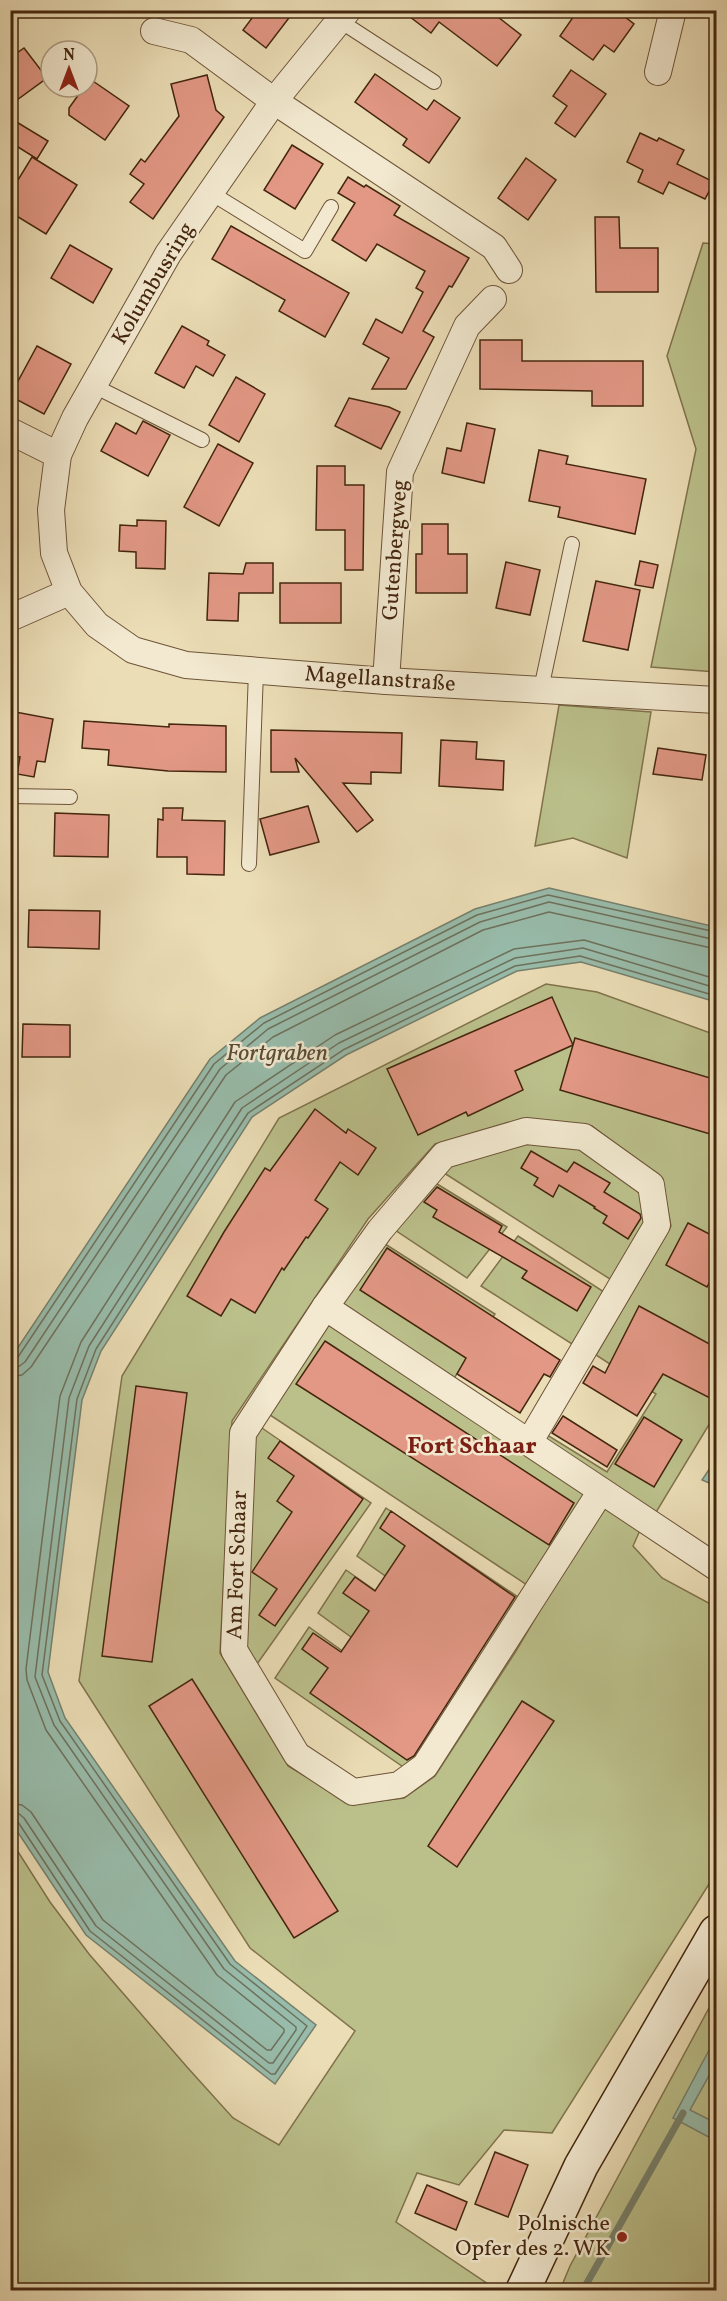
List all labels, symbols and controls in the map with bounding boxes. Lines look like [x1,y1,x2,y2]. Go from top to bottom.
north arrow [39,39,99,99]
text: N [63,45,75,67]
street label: Kolumbusring [105,217,203,351]
street label: Gutenbergweg [376,479,416,621]
street label: Magellanstraße [303,659,457,701]
water label: Fortgraben [226,1037,328,1071]
district label: Fort Schaar [407,1430,537,1464]
street label: Am Fort Schaar [220,1490,256,1640]
place label: Polnische Opfer des 2. WK [455,2209,610,2265]
marker: Polnische Opfer des 2. WK [615,2230,629,2244]

